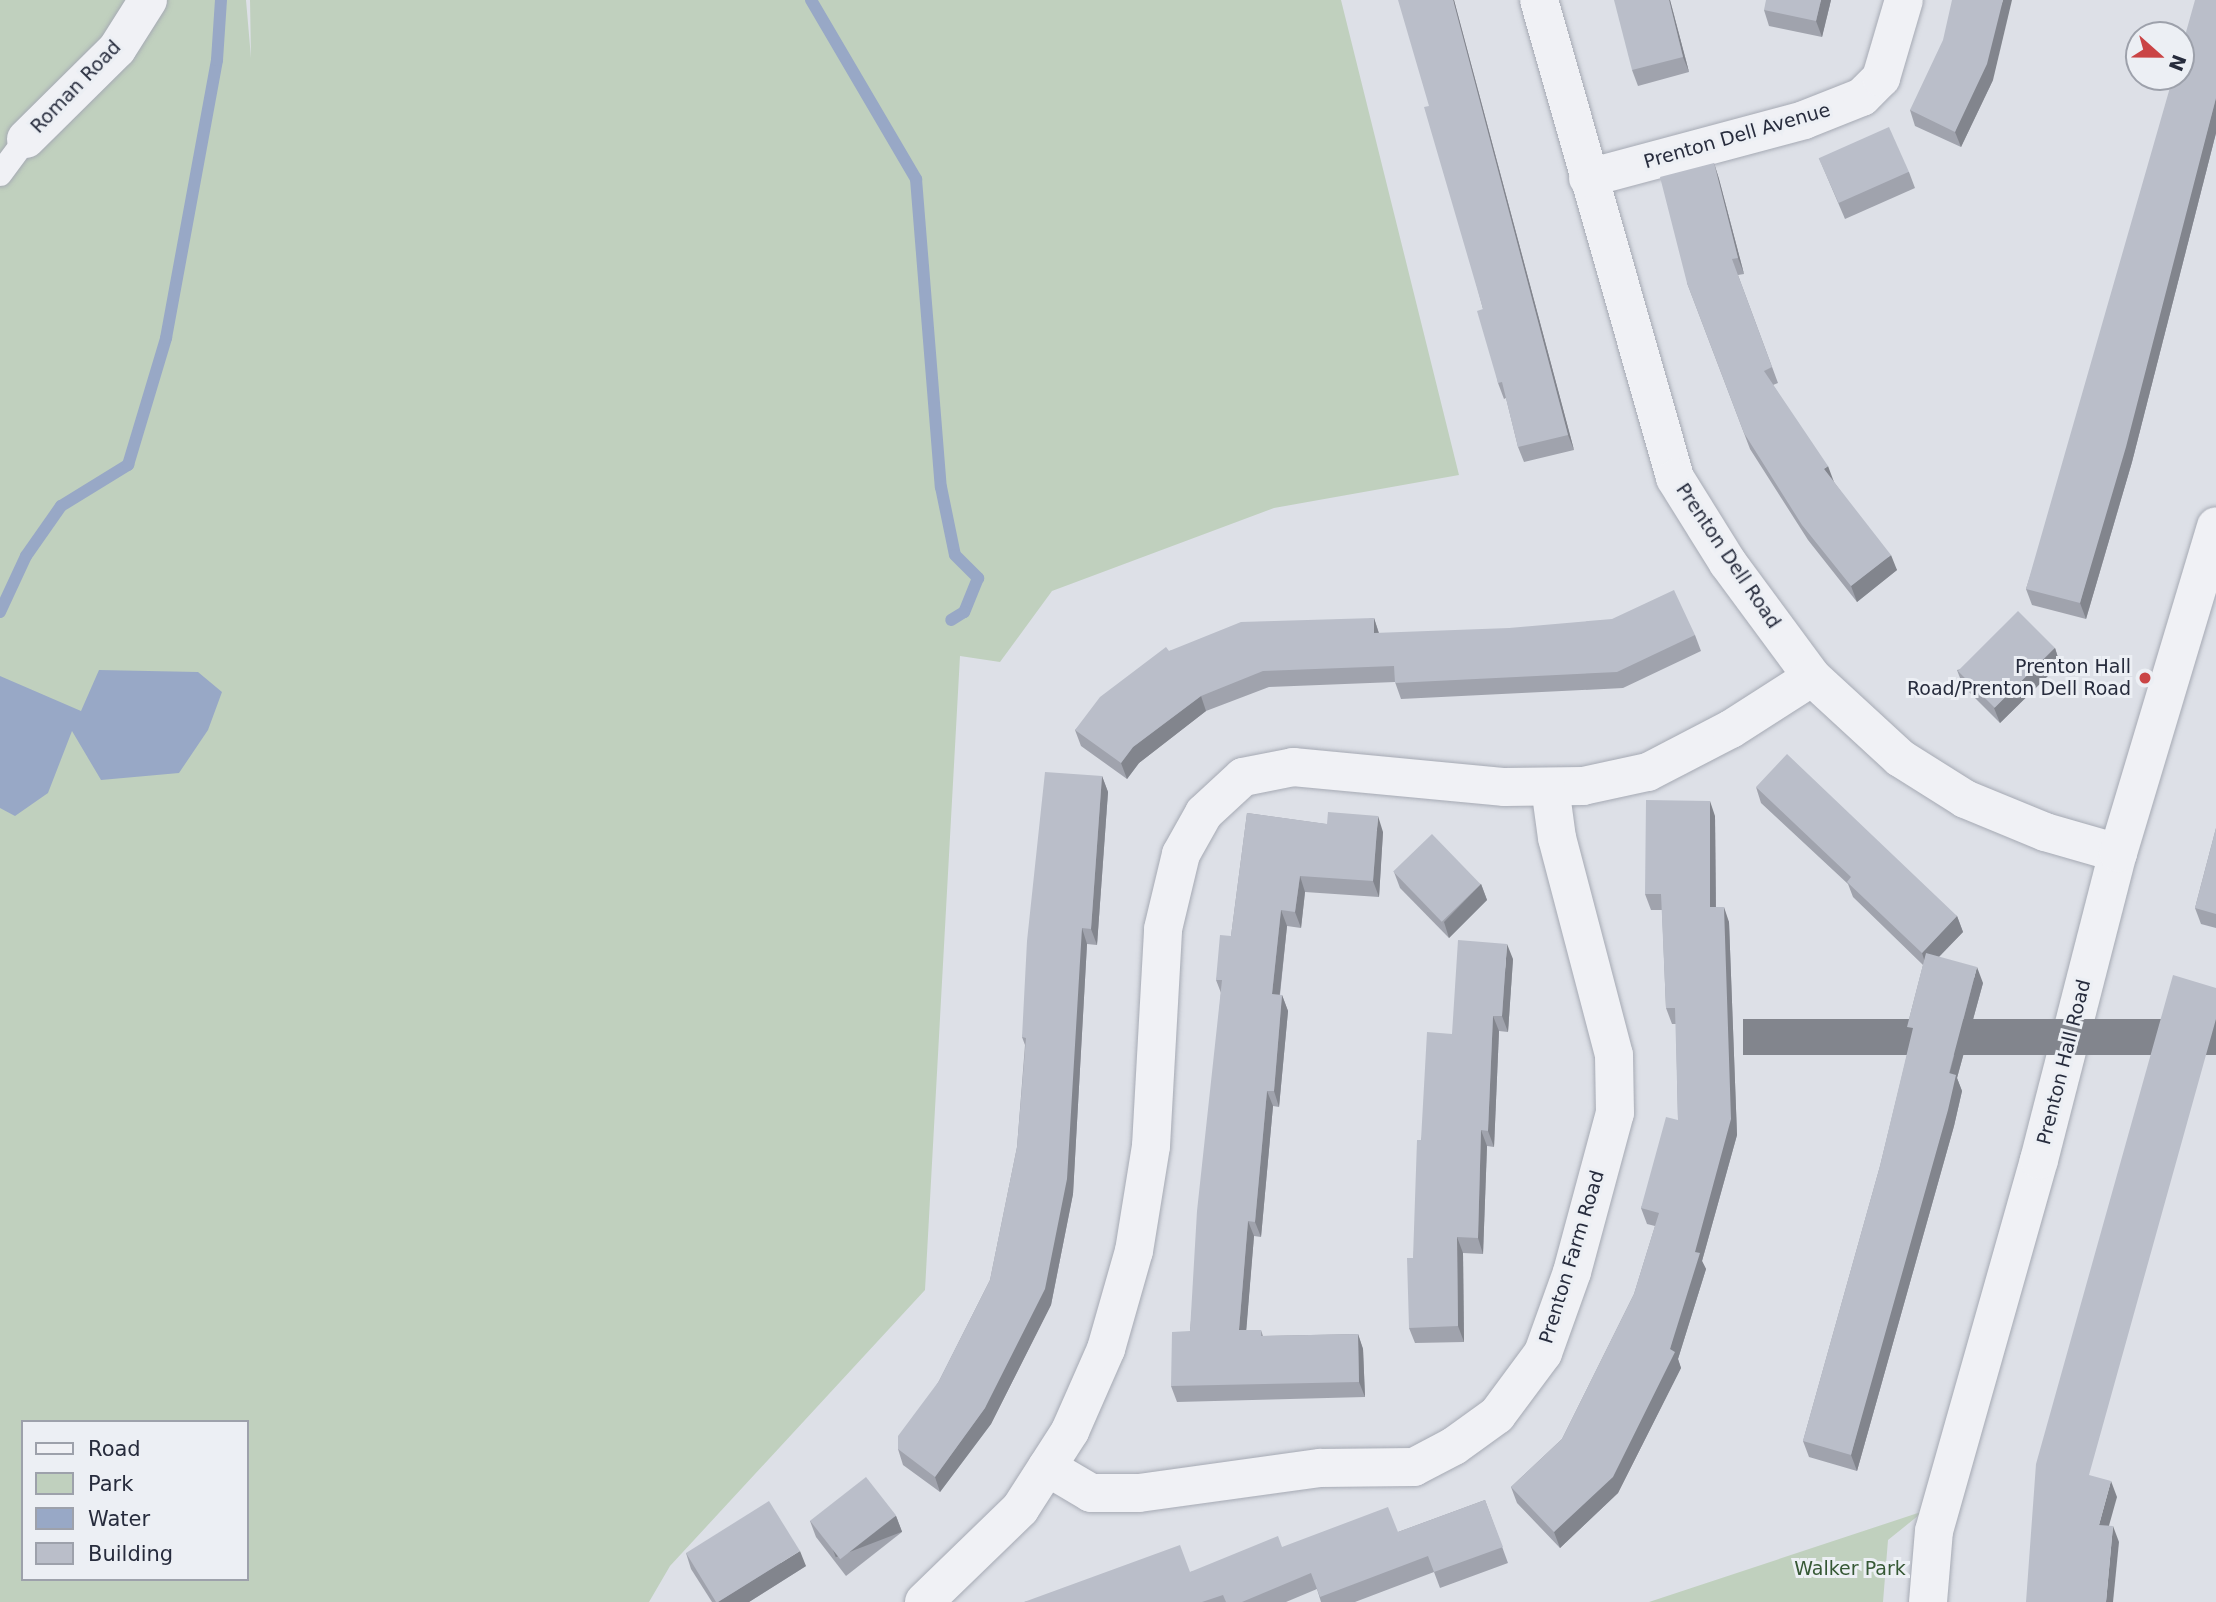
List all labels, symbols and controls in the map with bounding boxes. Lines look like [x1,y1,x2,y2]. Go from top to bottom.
north arrow [2125,21,2195,91]
street label: Roman Road [26,36,126,138]
text: N [2165,51,2191,74]
street label: Prenton Dell Avenue [1641,98,1833,174]
street label: Prenton Dell Road [1671,479,1785,633]
place label: Prenton Hall Road/Prenton Dell Road [1907,656,2131,700]
marker: Prenton Hall Road/Prenton Dell Road [2137,670,2153,686]
street label: Prenton Hall Road [2032,977,2096,1147]
street label: Prenton Farm Road [1535,1168,1609,1346]
legend [21,1420,248,1581]
text: Road [88,1437,141,1461]
text: Park [88,1472,133,1496]
text: Water [88,1507,150,1531]
text: Building [88,1542,173,1566]
park label: Walker Park [1794,1558,1906,1580]

